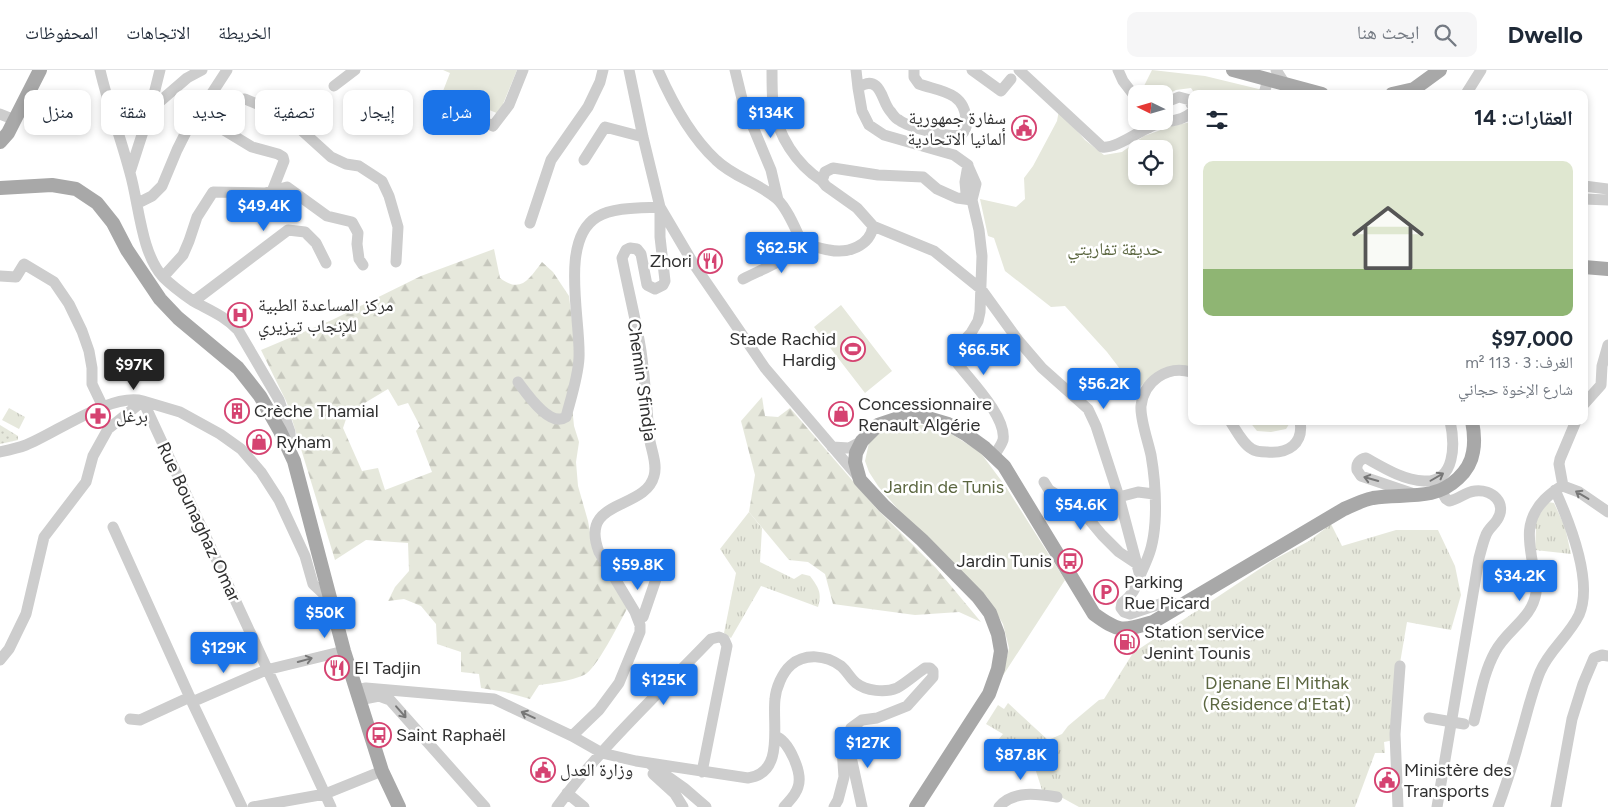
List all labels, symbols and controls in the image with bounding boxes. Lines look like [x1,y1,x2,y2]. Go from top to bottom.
search box [1127,12,1477,57]
text: Dwello [1507,20,1583,49]
text: ابحث هنا [1357,21,1419,44]
icon: search [1431,21,1459,49]
text: المحفوظات [25,22,98,44]
text: الاتجاهات [126,22,190,44]
text: الخريطة [218,22,271,44]
north arrow [1128,85,1172,130]
map controls [1128,85,1173,185]
chip: منزل [24,90,91,135]
chip: شقة [101,90,164,135]
chip: جديد [174,90,245,135]
chip: تصفية [255,90,333,135]
chip: إيجار [343,90,413,135]
chip: شراء [423,90,490,135]
pin: $134K [736,97,806,139]
text: $134K [748,103,794,122]
text: العقارات: 14 [1474,105,1573,130]
icon: filters [1203,106,1231,134]
place label: سفارة جمهورية ألمانيا الاتحادية [907,107,1006,150]
public building icon: سفارة جمهورية ألمانيا الاتحادية [1011,115,1037,141]
button: locate [1128,140,1173,185]
pin: $49.4K [223,190,305,232]
icon: home [1343,193,1433,283]
text: $49.4K [237,196,291,215]
pin: $62.5K [741,232,823,274]
text: $62.5K [756,238,808,257]
park label: حديقة تفاريتي [1067,238,1163,264]
restaurant icon: Zhori [697,248,723,274]
place label: Zhori [650,250,692,272]
place label: مركز المساعدة الطبية للإنجاب تيزيري [258,294,393,341]
hospital icon: مركز المساعدة الطبية للإنجاب تيزيري [227,302,253,328]
street label: Chemin Sfindja [623,317,661,443]
text: $97,000 [1491,326,1573,351]
place label: Stade Rachid Hardig [729,328,836,371]
pin: $66.5K [943,334,1025,376]
sports icon: Stade Rachid Hardig [840,336,866,362]
text: $66.5K [958,340,1010,359]
pin: $97K [104,348,164,391]
text: الغرف: 3 · 113 m² [1465,353,1573,372]
text: $97K [115,355,153,374]
pin: $56.2K [1063,368,1145,410]
text: $56.2K [1078,374,1130,393]
text: شارع الإخوة حجاني [1458,380,1573,399]
place label: Concessionnaire Renault Algérie [858,393,992,436]
building icon: Crèche Thamial [224,398,250,424]
place label: Crèche Thamial [254,400,379,422]
shop icon: Concessionnaire Renault Algérie [828,401,854,427]
pharmacy icon: برغل [85,403,111,429]
place label: برغل [116,405,148,427]
shop icon: Ryham [246,429,272,455]
place label: Ryham [276,431,331,453]
street label: Rue Bounaghaz Omar [152,439,246,605]
one-way arrow [1430,471,1444,482]
one-way arrow [1363,473,1379,483]
park label: Jardin de Tunis [884,476,1004,498]
pin: $54.6K [1040,488,1122,531]
one-way arrow [1576,489,1590,499]
text: $54.6K [1055,495,1107,514]
pin: $59.8K [597,548,679,591]
bus stop icon: Jardin Tunis [1057,548,1083,574]
place label: Jardin Tunis [957,550,1052,572]
text: $59.8K [612,555,664,574]
pin: $34.2K [1479,560,1561,602]
text: $34.2K [1494,566,1546,585]
place label: Parking Rue Picard [1124,571,1210,614]
parking icon: Parking Rue Picard [1093,579,1119,605]
pin: $50K [295,596,355,639]
text: $50K [305,603,345,622]
place label: Station service Jenint Tounis [1144,621,1264,664]
fuel station icon: Station service Jenint Tounis [1114,629,1140,655]
pin: $129K [189,632,259,674]
text: $129K [202,638,246,657]
one-way arrow [297,655,313,664]
restaurant icon: El Tadjin [324,655,350,681]
place label: El Tadjin [354,657,421,679]
pin: $125K [629,664,699,706]
text: $125K [642,670,686,689]
park label: Djenane El Mithak (Résidence d'Etat) [1203,672,1351,715]
one-way arrow [395,705,407,718]
one-way arrow [521,710,536,719]
bus stop icon: Saint Raphaël [366,722,392,748]
place label: Saint Raphaël [396,724,506,746]
pin: $127K [833,726,903,769]
text: $127K [846,733,890,752]
pin: $87.8K [980,738,1062,781]
text: $87.8K [995,745,1047,764]
public building icon: وزارة العدل [530,757,556,783]
place label: وزارة العدل [560,759,633,781]
place label: Ministère des Transports [1404,759,1512,802]
public building icon: Ministère des Transports [1374,767,1400,793]

